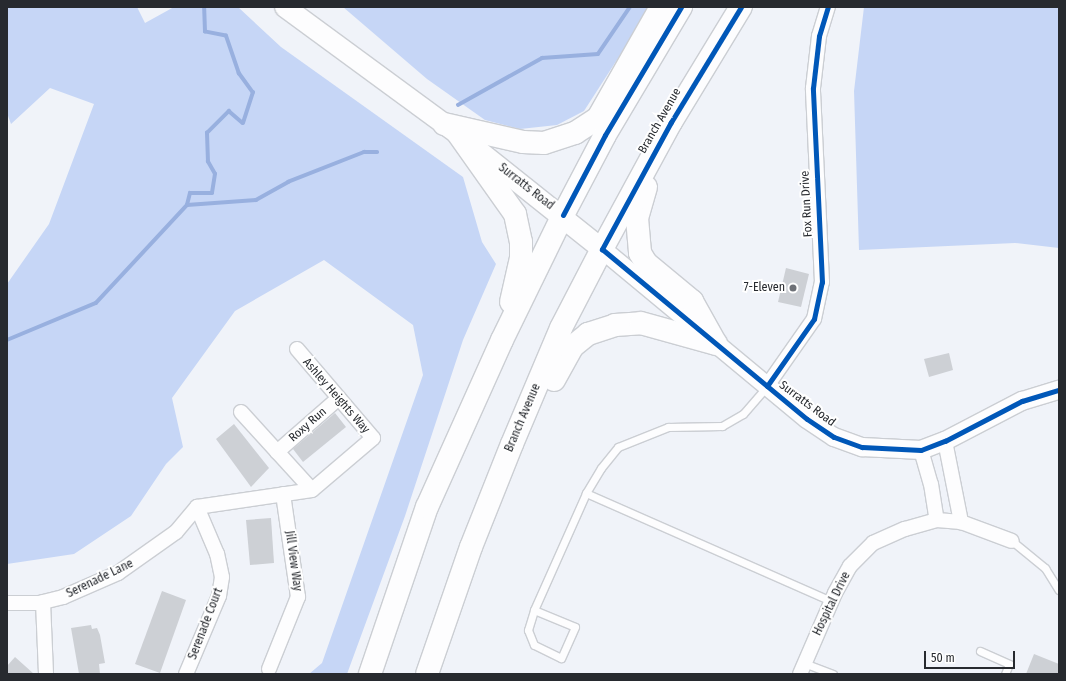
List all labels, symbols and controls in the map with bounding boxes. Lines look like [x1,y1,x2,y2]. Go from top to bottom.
street label: Branch Avenue [636,86,684,156]
street label: Surratts Road [495,161,557,213]
street label: Fox Run Drive [798,170,816,238]
place label: 7-Eleven [744,281,785,295]
marker: 7-Eleven [788,283,798,293]
street label: Ashley Heights Way [300,356,372,436]
street label: Surratts Road [776,378,838,430]
street label: Branch Avenue [502,382,544,454]
street label: Roxy Run [286,405,330,445]
street label: Jill View Way [282,530,304,592]
street label: Serenade Lane [64,557,136,601]
street label: Hospital Drive [810,570,854,638]
street label: Serenade Court [186,586,226,662]
scale bar [926,643,1017,669]
text: 50 m [931,651,955,665]

